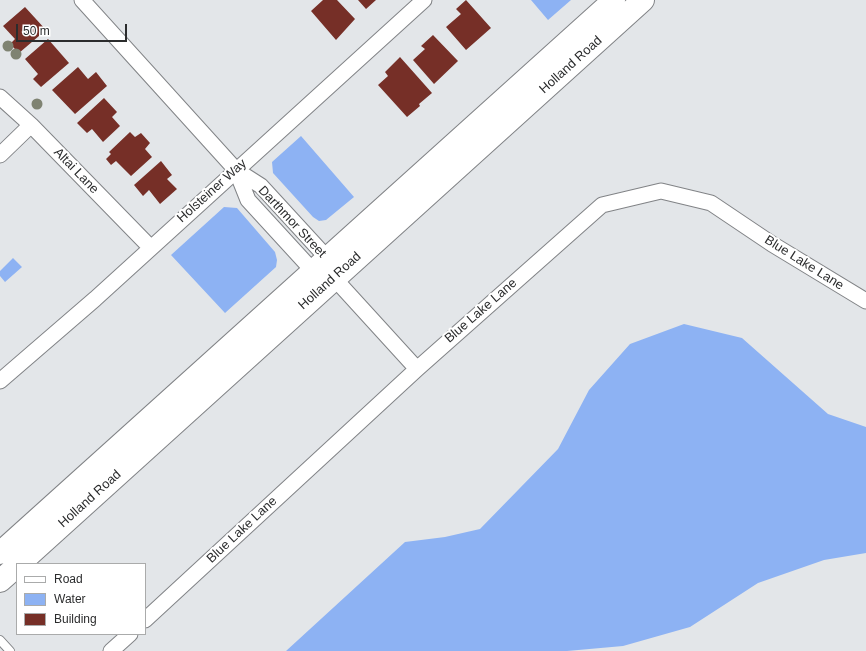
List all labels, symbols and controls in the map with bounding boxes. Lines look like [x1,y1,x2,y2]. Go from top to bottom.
scale bar [18,16,129,42]
text: 50 m [23,24,50,38]
street label: Holland Road [537,33,605,97]
street label: Altai Lane [50,145,102,197]
street label: Holsteiner Way [174,156,250,226]
street label: Darthmor Street [255,183,329,261]
street label: Blue Lake Lane [762,232,846,294]
street label: Holland Road [296,249,364,313]
street label: Blue Lake Lane [442,275,520,347]
street label: Holland Road [56,467,124,531]
street label: Blue Lake Lane [204,493,280,567]
legend [16,563,146,635]
text: Road [54,572,83,586]
text: Water [54,592,86,606]
text: Building [54,612,97,626]

